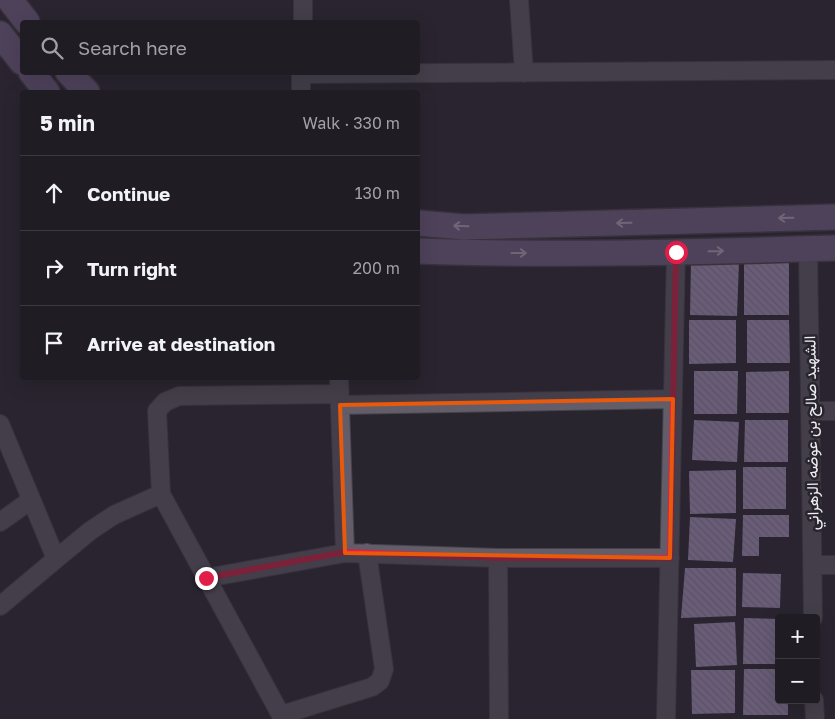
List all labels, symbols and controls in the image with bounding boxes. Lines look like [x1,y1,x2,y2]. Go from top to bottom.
search box [20,20,420,75]
icon: search [38,34,66,62]
text: Search here [78,36,187,59]
text: 5 min [40,110,95,136]
text: Walk · 330 m [302,113,400,133]
icon: ahead [40,179,68,207]
text: Continue [87,182,170,205]
text: 130 m [355,183,400,203]
one-way arrow [779,214,795,223]
one-way arrow [616,218,632,227]
one-way arrow [454,221,470,231]
route start [665,241,688,264]
one-way arrow [708,246,724,256]
one-way arrow [510,248,526,258]
icon: right [40,254,68,282]
text: Turn right [87,257,177,280]
text: 200 m [353,258,400,278]
icon: arrive [40,329,68,357]
text: Arrive at destination [87,332,275,355]
street label: الشهيد صالح بن عوضه الزهراني [799,335,827,531]
route end [195,567,218,590]
map controls [775,614,820,704]
button: + [775,614,820,659]
button: − [775,659,820,704]

